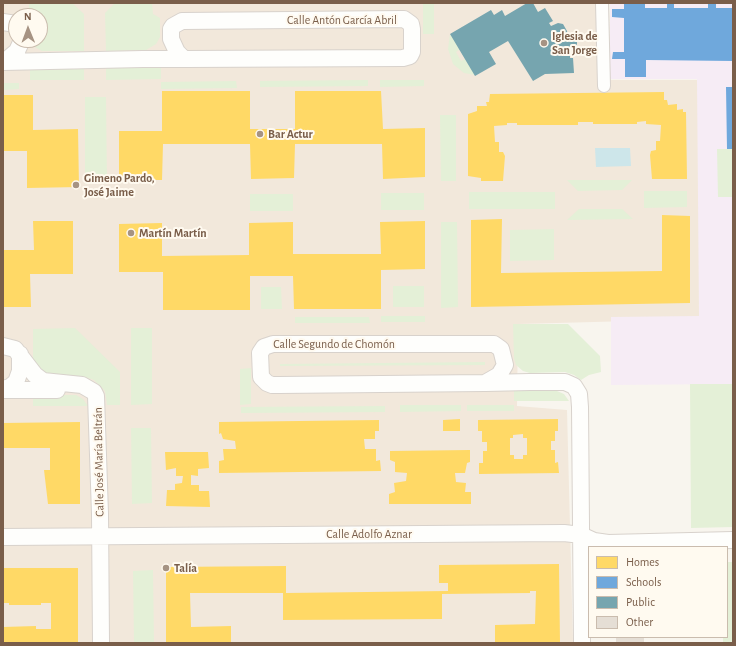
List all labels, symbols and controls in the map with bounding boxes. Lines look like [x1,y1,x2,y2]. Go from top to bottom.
north arrow [8,8,48,48]
text: N [24,11,32,22]
street label: Calle Antón García Abril [287,13,397,27]
place label: Iglesia de San Jorge [552,29,597,57]
marker: Iglesia de San Jorge [539,38,549,48]
place label: Bar Actur [268,127,313,141]
marker: Bar Actur [255,129,265,139]
place label: Gimeno Pardo, José Jaime [84,171,155,199]
marker: Gimeno Pardo, José Jaime [71,180,81,190]
place label: Martín Martín [139,226,207,240]
marker: Martín Martín [126,228,136,238]
street label: Calle Segundo de Chomón [273,337,395,351]
street label: Calle José María Beltrán [91,407,107,517]
street label: Calle Adolfo Aznar [326,527,412,541]
legend [588,546,728,638]
text: Homes [626,556,659,568]
place label: Talía [174,561,197,575]
marker: Talía [161,563,171,573]
text: Schools [626,576,661,588]
text: Public [626,596,655,608]
text: Other [626,616,653,628]

